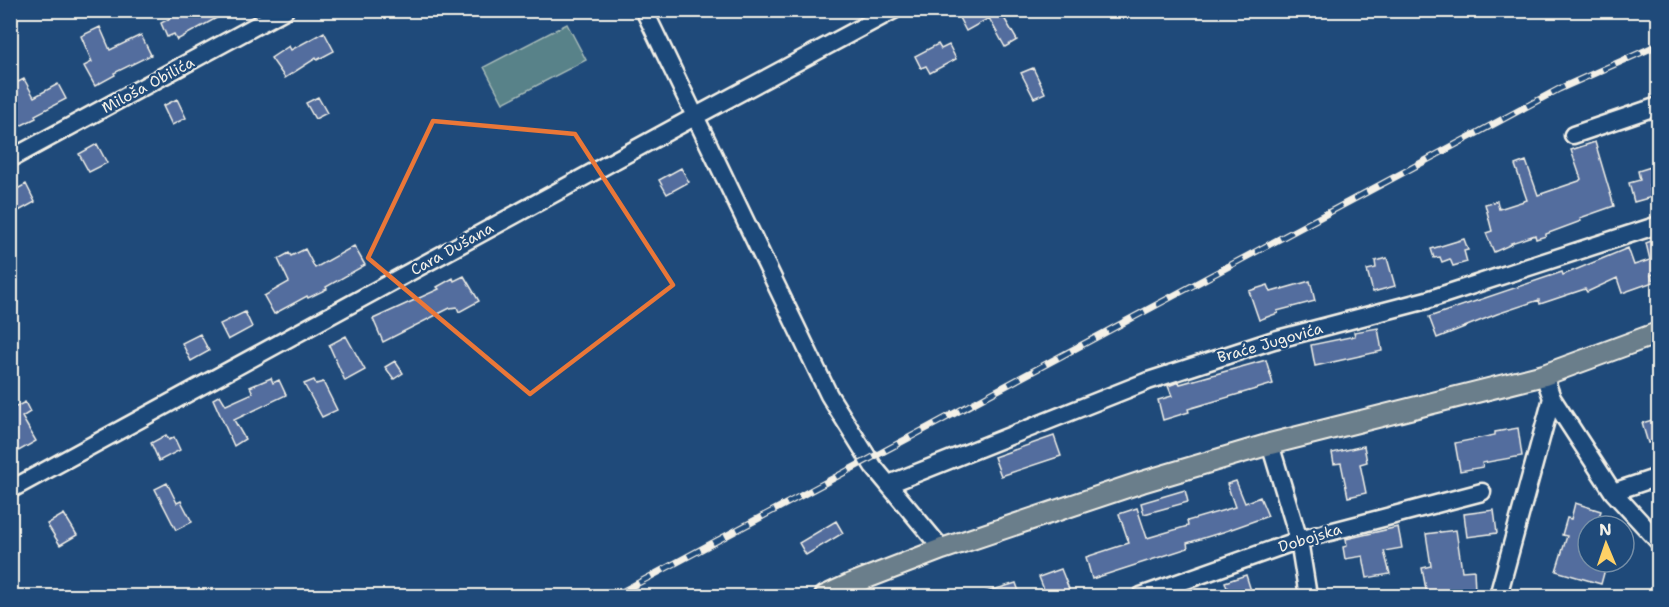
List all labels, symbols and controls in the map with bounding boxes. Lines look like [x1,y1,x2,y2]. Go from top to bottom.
street label: Miloša Obilića [98,52,198,118]
street label: Cara Dušana [407,218,498,280]
street label: Braće Jugovića [1215,318,1326,368]
north arrow [1576,514,1636,574]
street label: Dobojska [1276,519,1345,557]
text: N [1599,519,1612,540]

